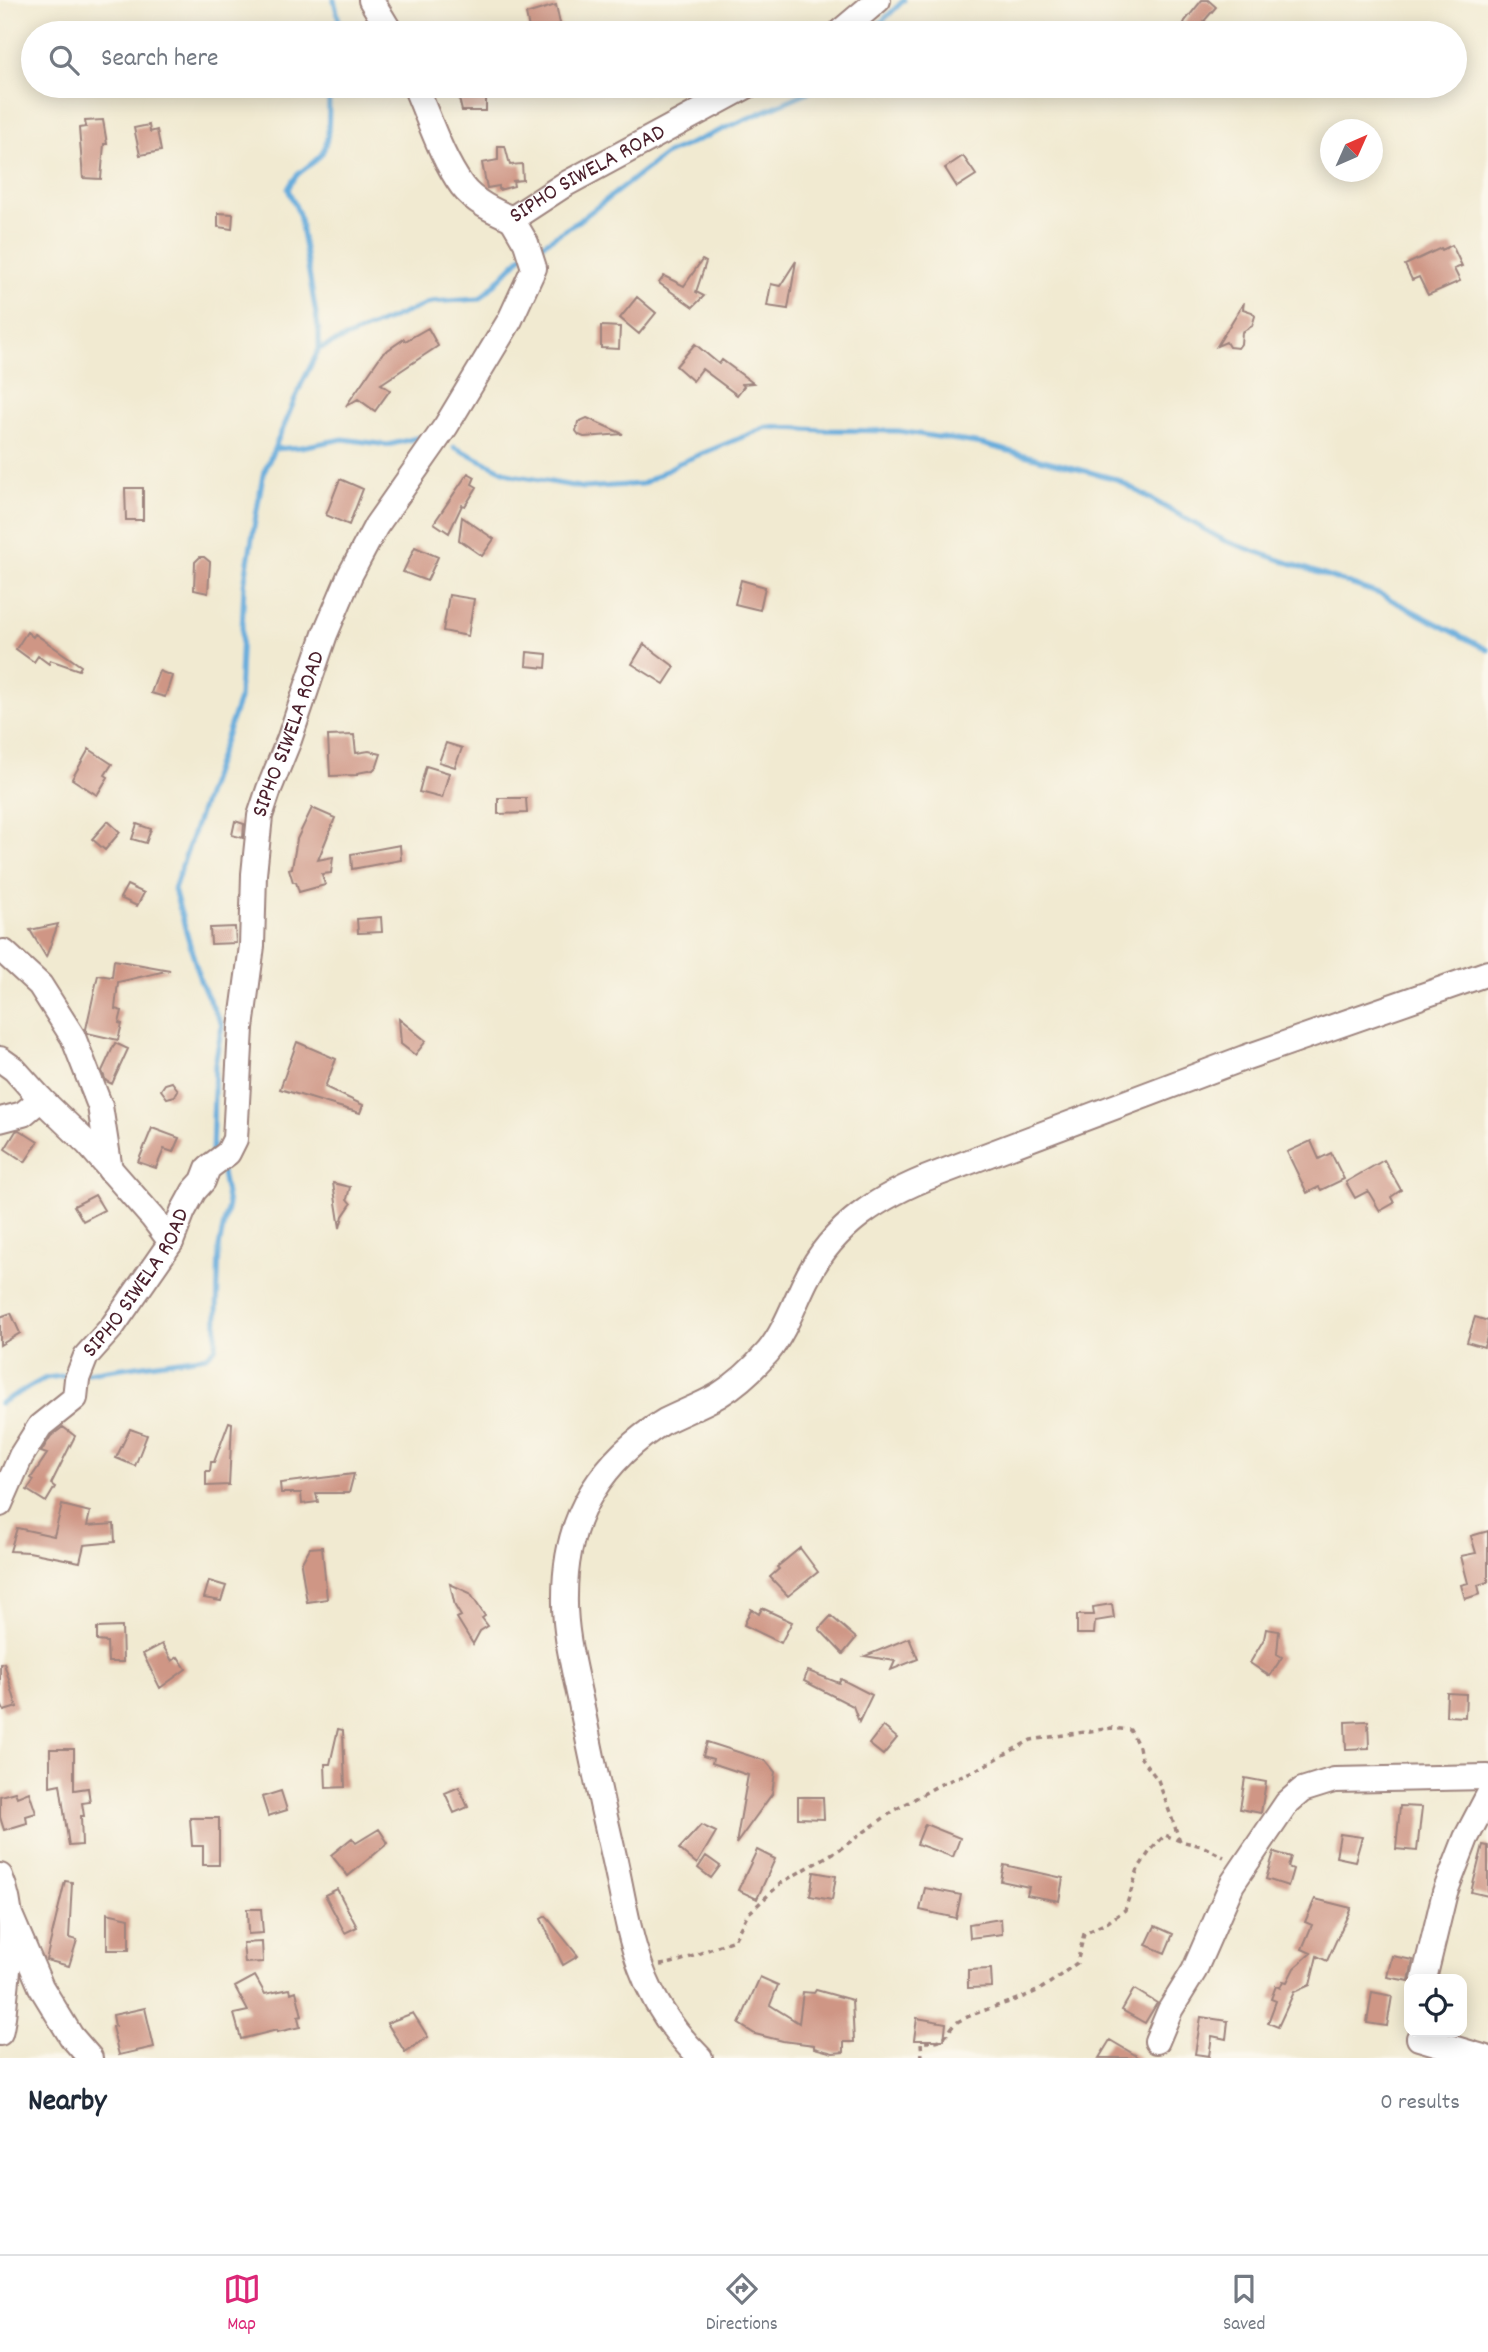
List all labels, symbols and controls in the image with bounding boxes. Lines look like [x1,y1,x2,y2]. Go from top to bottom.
search box [21,21,1467,98]
icon: search [45,41,83,79]
text: Search here [101,41,219,78]
street label: SIPHO SIWELA ROAD [503,116,672,233]
north arrow [1320,119,1383,182]
street label: SIPHO SIWELA ROAD [244,647,335,822]
street label: SIPHO SIWELA ROAD [75,1204,199,1366]
map controls [1404,1974,1467,2037]
button: locate [1404,1974,1467,2037]
text: Nearby [28,2082,106,2125]
text: 0 results [1380,2087,1460,2120]
tab: Map [223,2270,261,2339]
tab: Directions [706,2270,778,2339]
tab: Saved [1223,2270,1265,2339]

